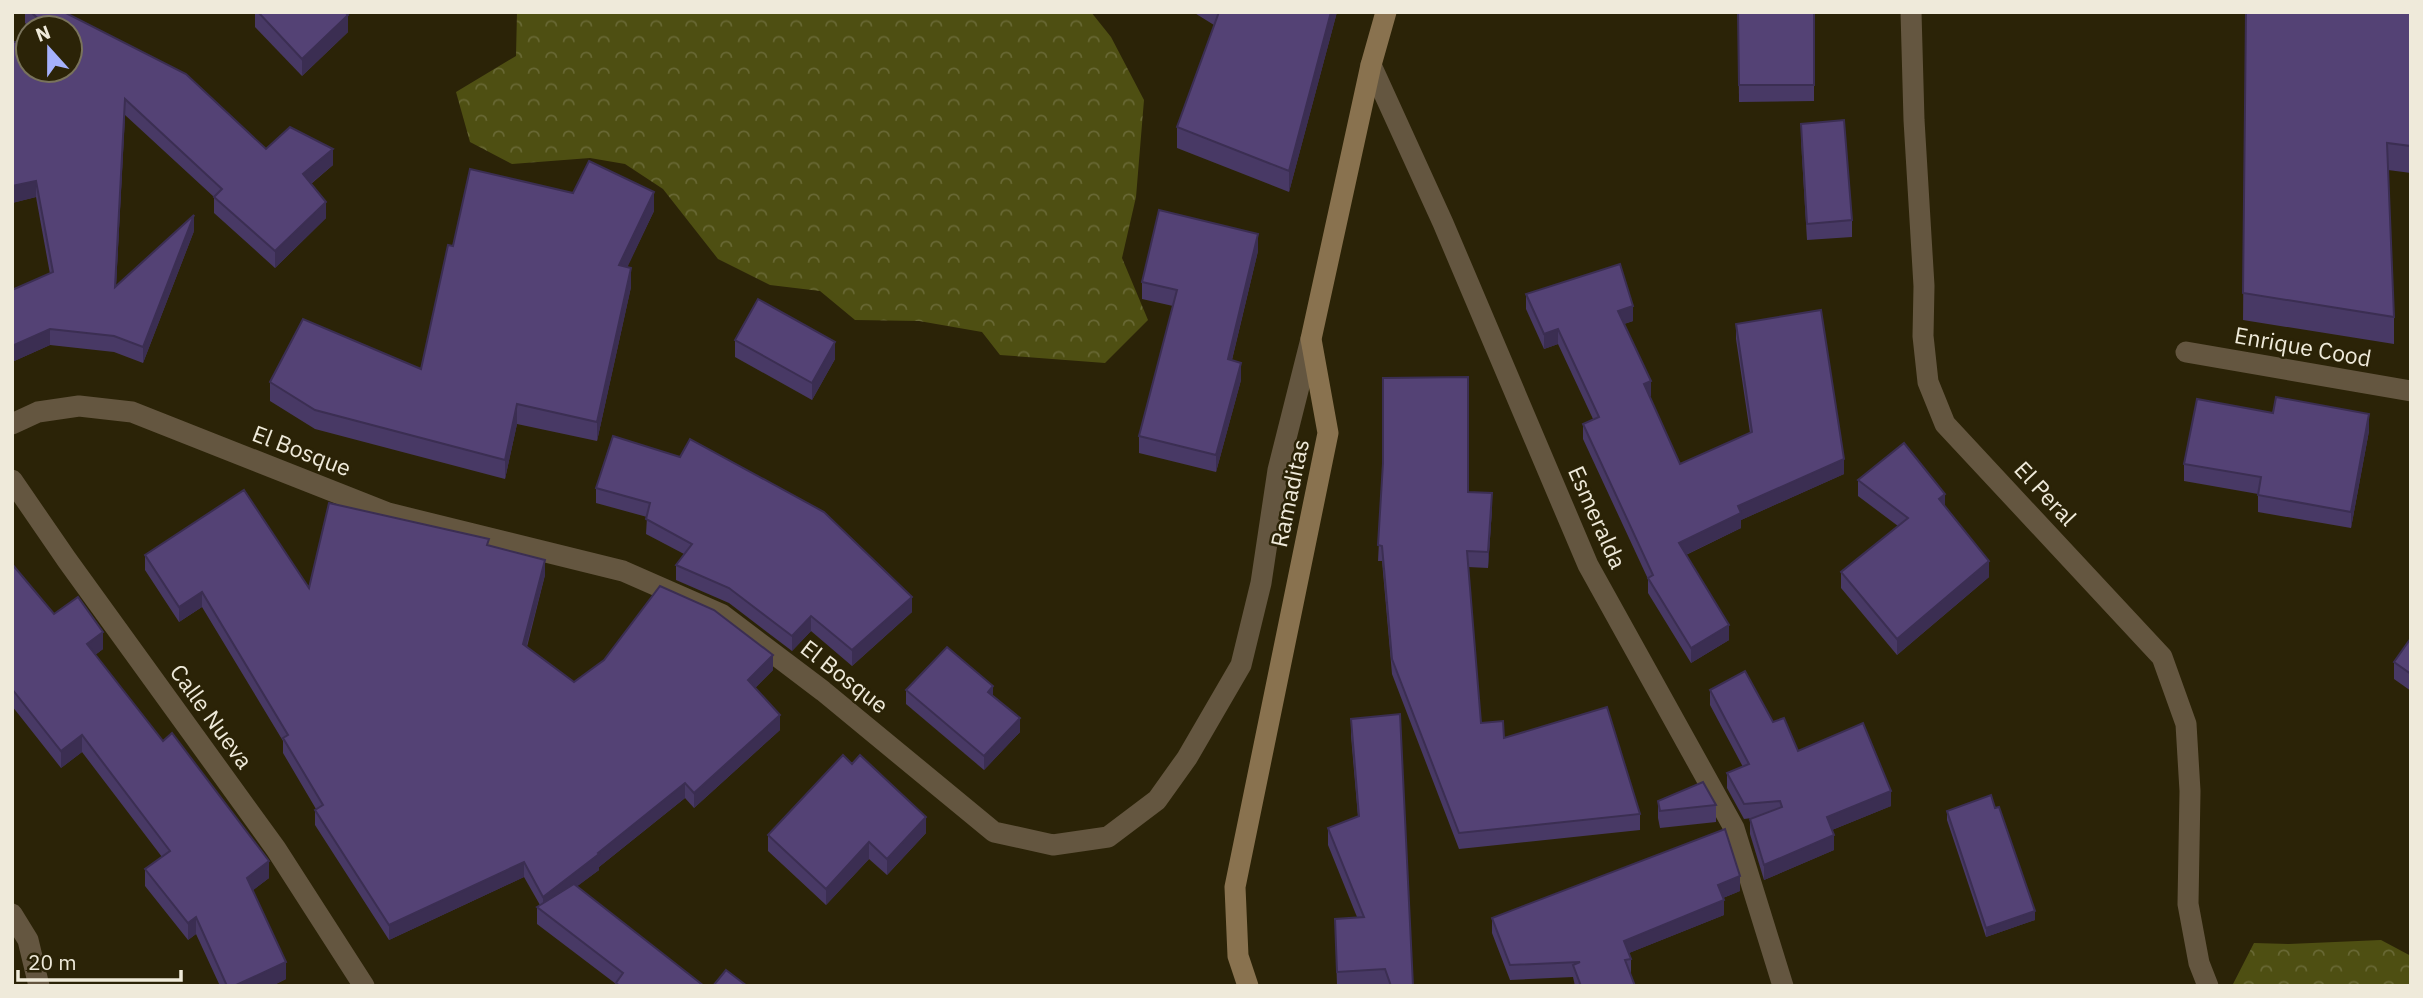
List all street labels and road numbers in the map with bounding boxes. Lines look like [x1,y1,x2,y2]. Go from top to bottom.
street label: Enrique Cood [2232,319,2374,373]
street label: El Bosque [248,417,356,483]
street label: Ramaditas [1263,436,1315,550]
street label: El Peral [2008,454,2084,532]
street label: Esmeralda [1562,461,1634,573]
street label: El Bosque [795,632,895,720]
street label: Calle Nueva [164,658,260,774]

